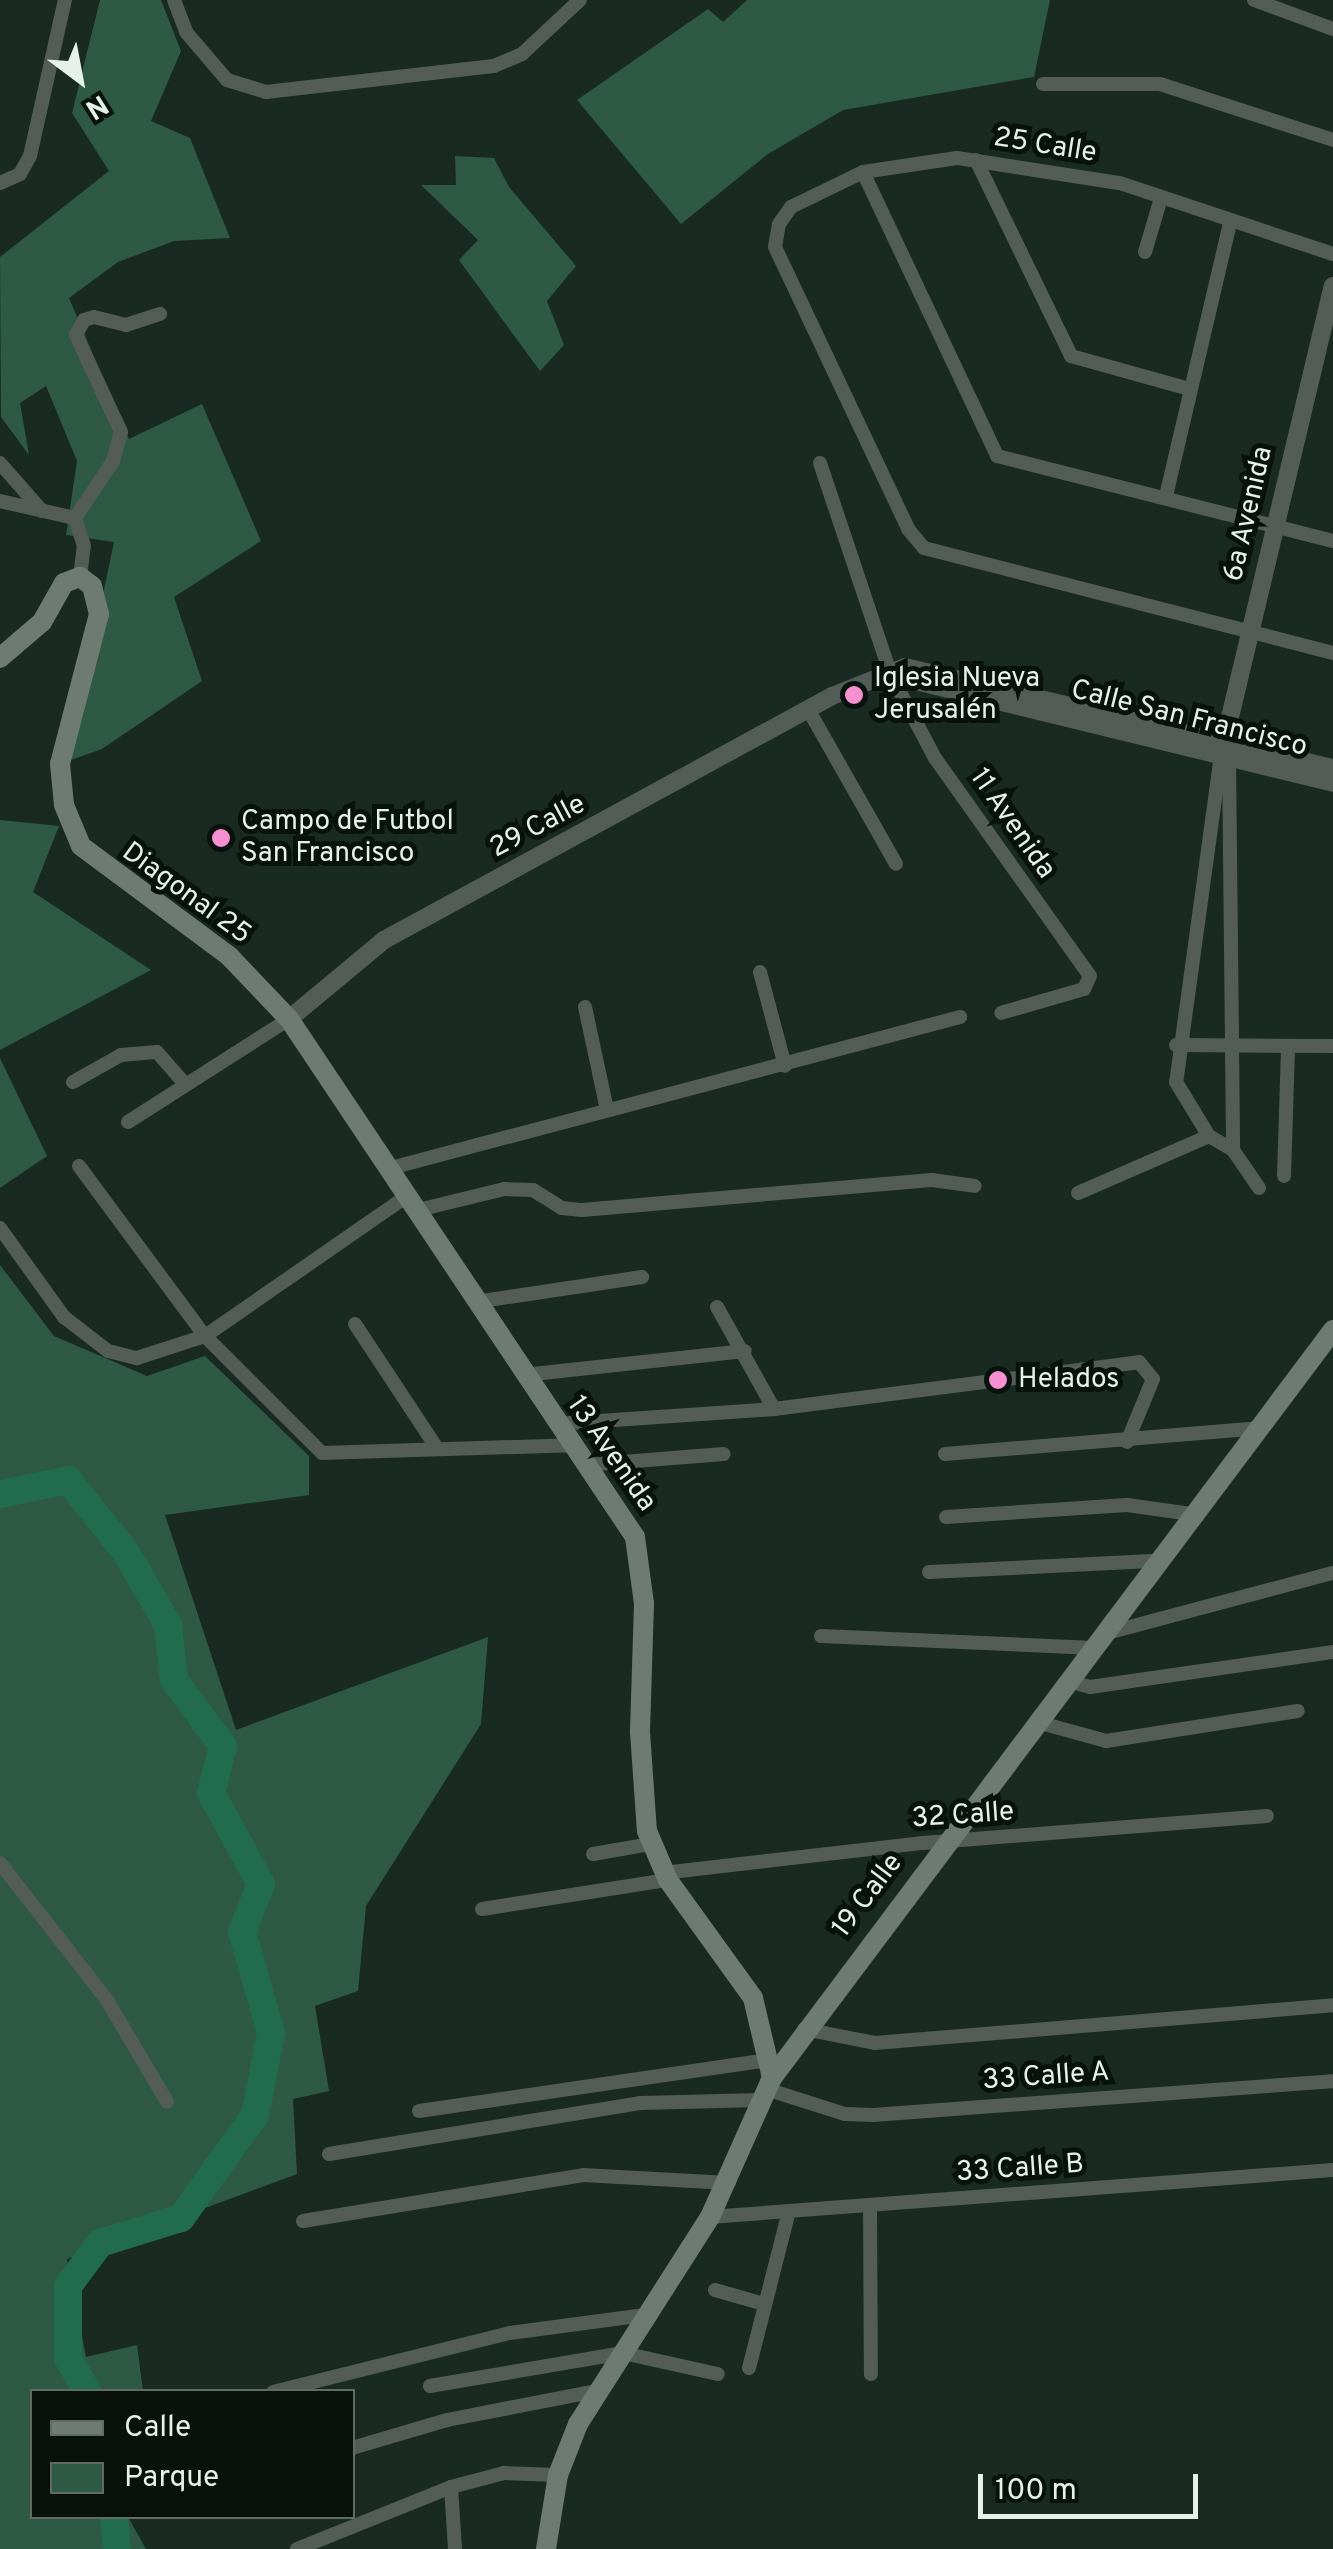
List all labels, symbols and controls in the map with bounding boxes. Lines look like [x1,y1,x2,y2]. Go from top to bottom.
north arrow [30,30,130,130]
text: N [78,85,114,126]
street label: 25 Calle [991,121,1099,171]
street label: 6a Avenida [1217,443,1281,585]
place label: Iglesia Nueva Jerusalén [874,662,1040,728]
street label: Calle San Francisco [1067,673,1311,765]
marker: Iglesia Nueva Jerusalén [843,684,865,706]
street label: 11 Avenida [962,762,1062,886]
street label: 29 Calle [485,788,591,866]
place label: Campo de Futbol San Francisco [241,805,454,871]
marker: Campo de Futbol San Francisco [210,827,232,849]
street label: Diagonal 25 [115,836,257,952]
place label: Helados [1018,1363,1119,1397]
marker: Helados [987,1369,1009,1391]
street label: 13 Avenida [559,1389,663,1519]
street label: 32 Calle [911,1796,1015,1836]
street label: 19 Calle [826,1847,910,1945]
street label: 33 Calle A [981,2056,1111,2098]
street label: 33 Calle B [955,2148,1085,2190]
legend [30,2389,355,2519]
text: Calle [124,2410,191,2447]
scale bar [983,2454,1203,2516]
text: Parque [124,2460,219,2497]
text: 100 m [995,2473,1077,2510]

